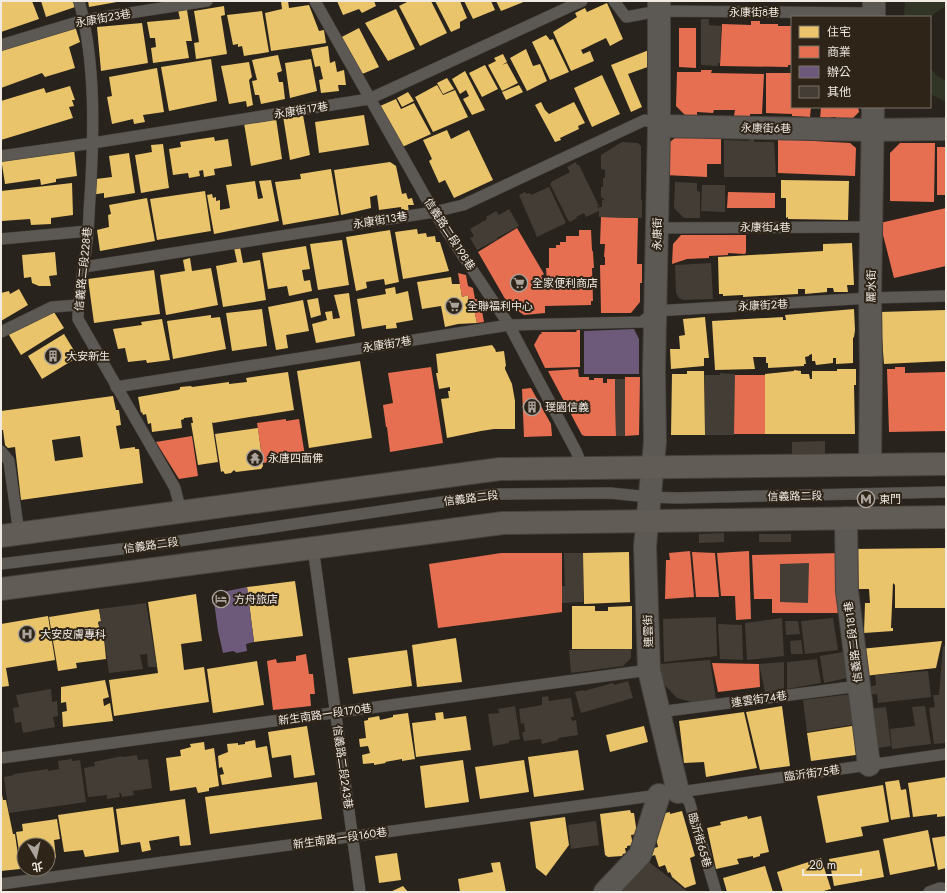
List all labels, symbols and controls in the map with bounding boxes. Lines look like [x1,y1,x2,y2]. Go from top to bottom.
street label: 永康街8巷 [729,4,779,20]
street label: 永康街23巷 [74,5,132,31]
legend [791,16,931,108]
text: 住宅 [827,23,851,41]
text: 商業 [827,43,851,61]
text: 辦公 [827,63,851,81]
text: 其他 [827,83,851,101]
street label: 永康街17巷 [273,98,329,122]
street label: 永康街6巷 [741,120,791,136]
street label: 信義路二段198巷 [421,195,479,273]
street label: 永康街13巷 [352,208,408,232]
street label: 永康街 [649,217,665,251]
street label: 永康街4巷 [740,219,790,235]
street label: 信義路二段228巷 [71,226,95,312]
street label: 麗水街 [863,269,879,303]
supermarket icon: 全家便利商店 [509,273,529,293]
place label: 全家便利商店 [532,275,598,291]
supermarket icon: 全聯福利中心 [444,296,464,316]
street label: 永康街2巷 [737,296,789,314]
place label: 全聯福利中心 [467,298,533,314]
street label: 永康街7巷 [361,332,413,356]
building icon: 大安新生 [43,346,63,366]
place label: 大安新生 [66,348,110,364]
building icon: 璞園信義 [522,397,542,417]
place label: 璞園信義 [545,399,589,415]
temple icon: 永唐四面佛 [245,448,265,468]
place label: 永唐四面佛 [268,450,323,466]
street label: 信義路二段 [443,487,499,509]
street label: 信義路二段 [767,488,823,504]
metro station icon: 東門 [856,489,876,509]
place label: 東門 [879,491,901,507]
street label: 信義路二段 [123,533,179,557]
hotel icon: 方舟旅店 [211,589,231,609]
place label: 方舟旅店 [234,591,278,607]
street label: 信義路二段181巷 [840,600,866,684]
street label: 連雲街 [639,614,657,648]
hospital icon: 大安皮膚專科 [17,624,37,644]
place label: 大安皮膚專科 [40,626,106,642]
street label: 連雲街74巷 [730,687,788,711]
street label: 新生南路一段170巷 [277,700,373,728]
street label: 信義路二段243巷 [329,724,357,810]
street label: 臨沂街75巷 [783,761,841,785]
street label: 臨沂街65巷 [685,811,715,869]
street label: 新生南路一段160巷 [292,823,388,853]
north arrow [16,837,56,877]
scale bar [803,851,861,877]
text: 20 m [809,856,836,874]
text: 北 [31,858,44,876]

